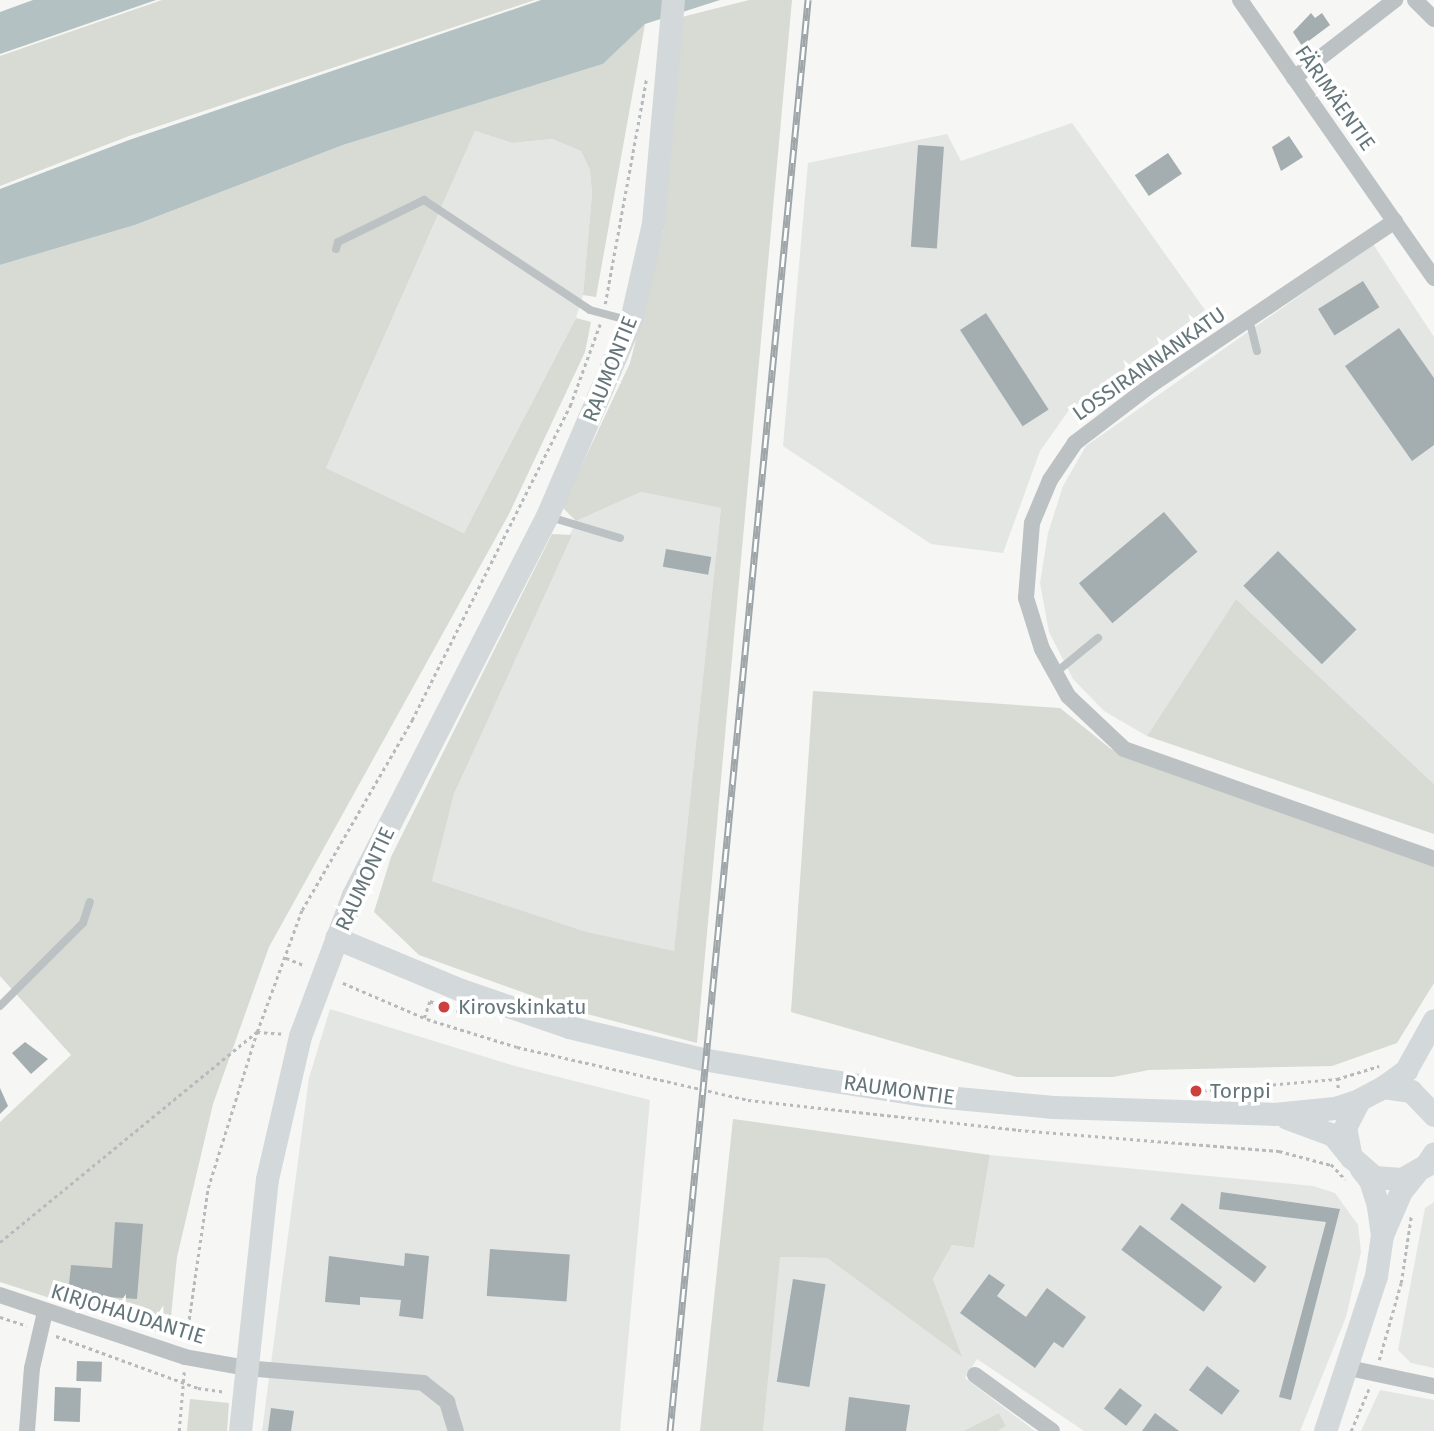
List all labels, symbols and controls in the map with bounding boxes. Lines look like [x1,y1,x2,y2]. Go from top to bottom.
street label: FÄRIMÄENTIE [1290,41,1380,155]
street label: LOSSIRANNANKATU [1068,302,1230,426]
street label: RAUMONTIE [577,312,643,426]
street label: RAUMONTIE [330,823,400,935]
place label: Kirovskinkatu [458,994,587,1020]
marker: Kirovskinkatu [436,999,452,1015]
street label: RAUMONTIE [842,1070,956,1110]
place label: Torppi [1210,1078,1271,1104]
marker: Torppi [1188,1083,1204,1099]
street label: KIRJOHAUDANTIE [48,1279,208,1349]

